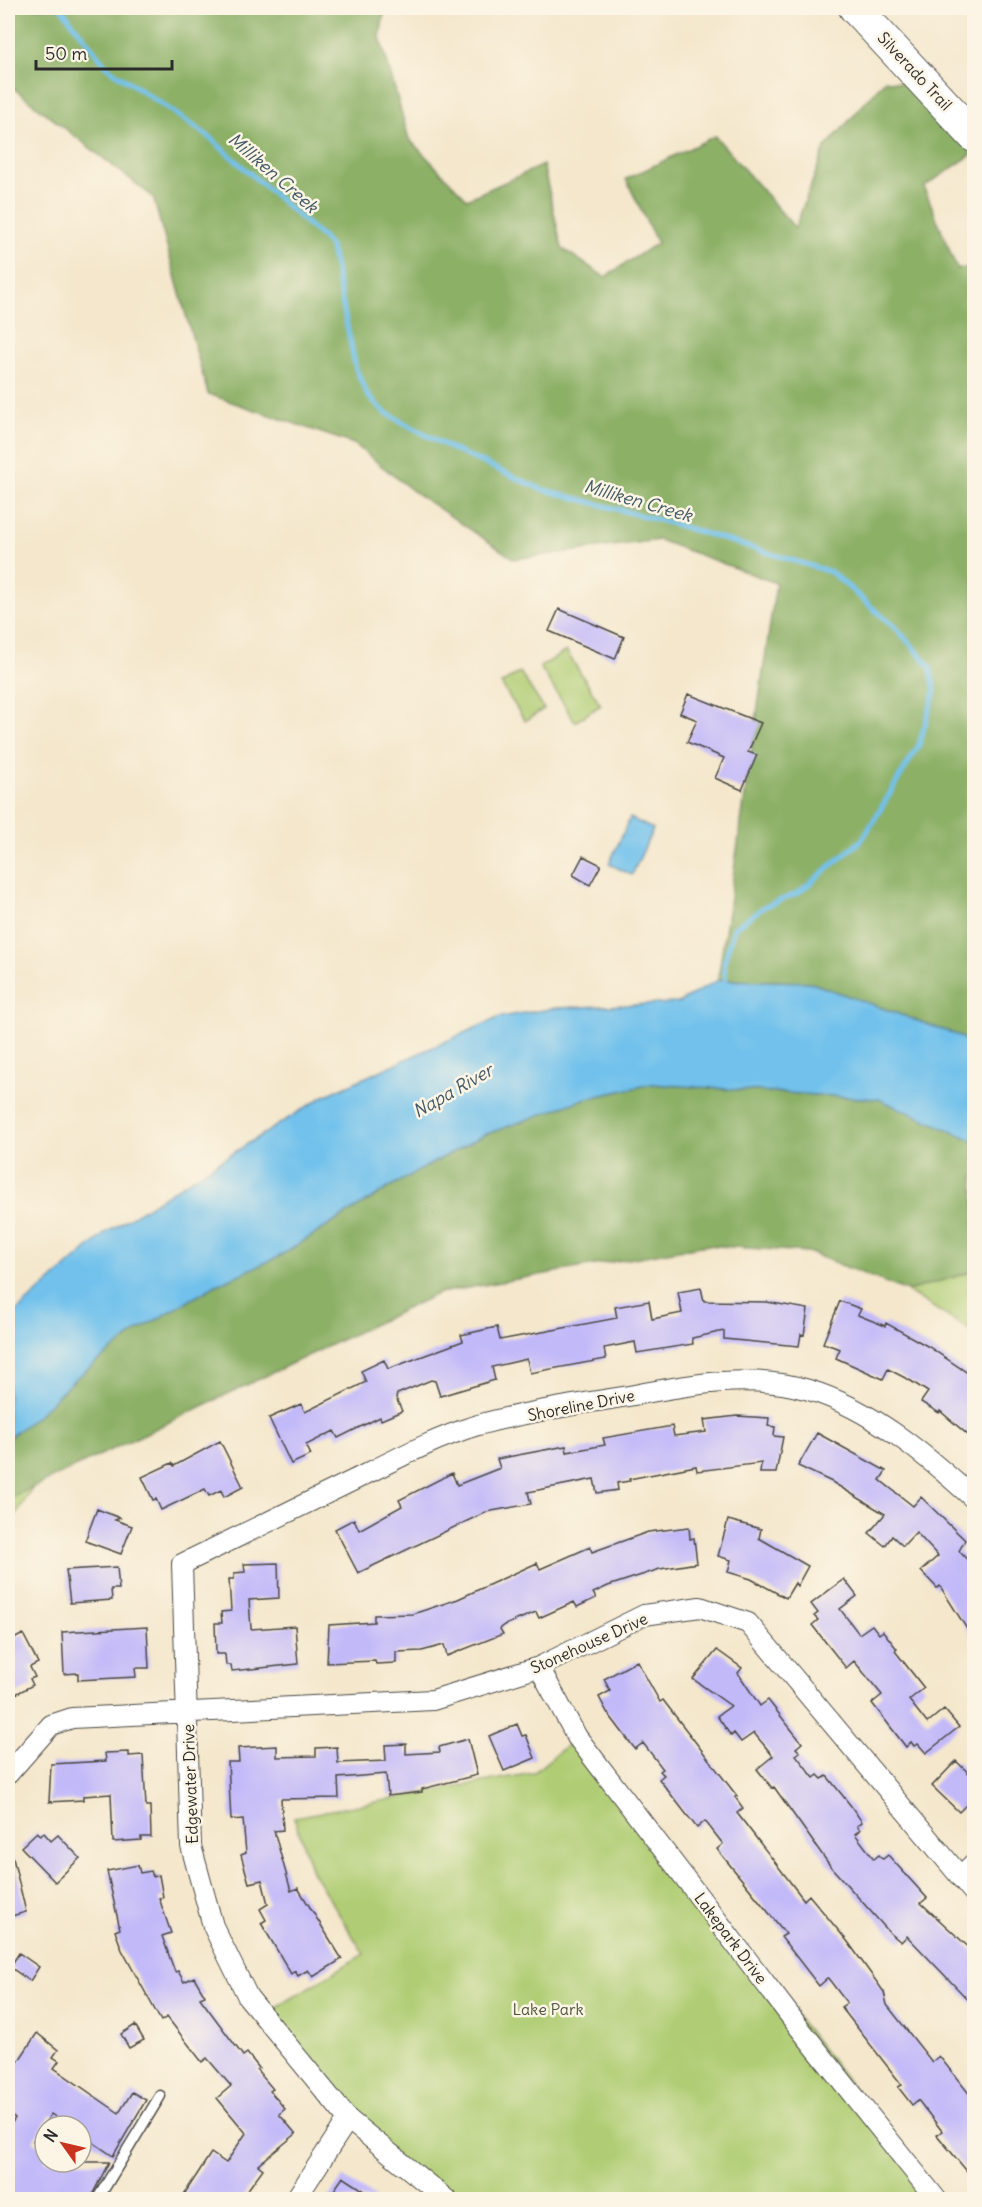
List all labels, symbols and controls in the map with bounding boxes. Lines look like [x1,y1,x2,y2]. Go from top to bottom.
street label: Silverado Trail [874,28,956,114]
scale bar [36,33,172,71]
text: 50 m [45,42,87,65]
water label: Milliken Creek [224,127,324,219]
water label: Milliken Creek [582,474,697,527]
water label: Napa River [409,1057,499,1123]
street label: Shoreline Drive [526,1385,636,1425]
street label: Stonehouse Drive [527,1608,651,1678]
street label: Edgewater Drive [178,1724,202,1844]
street label: Lakepark Drive [690,1888,772,1988]
park label: Lake Park [512,1999,584,2019]
north arrow [33,2114,93,2174]
text: N [39,2125,62,2146]

